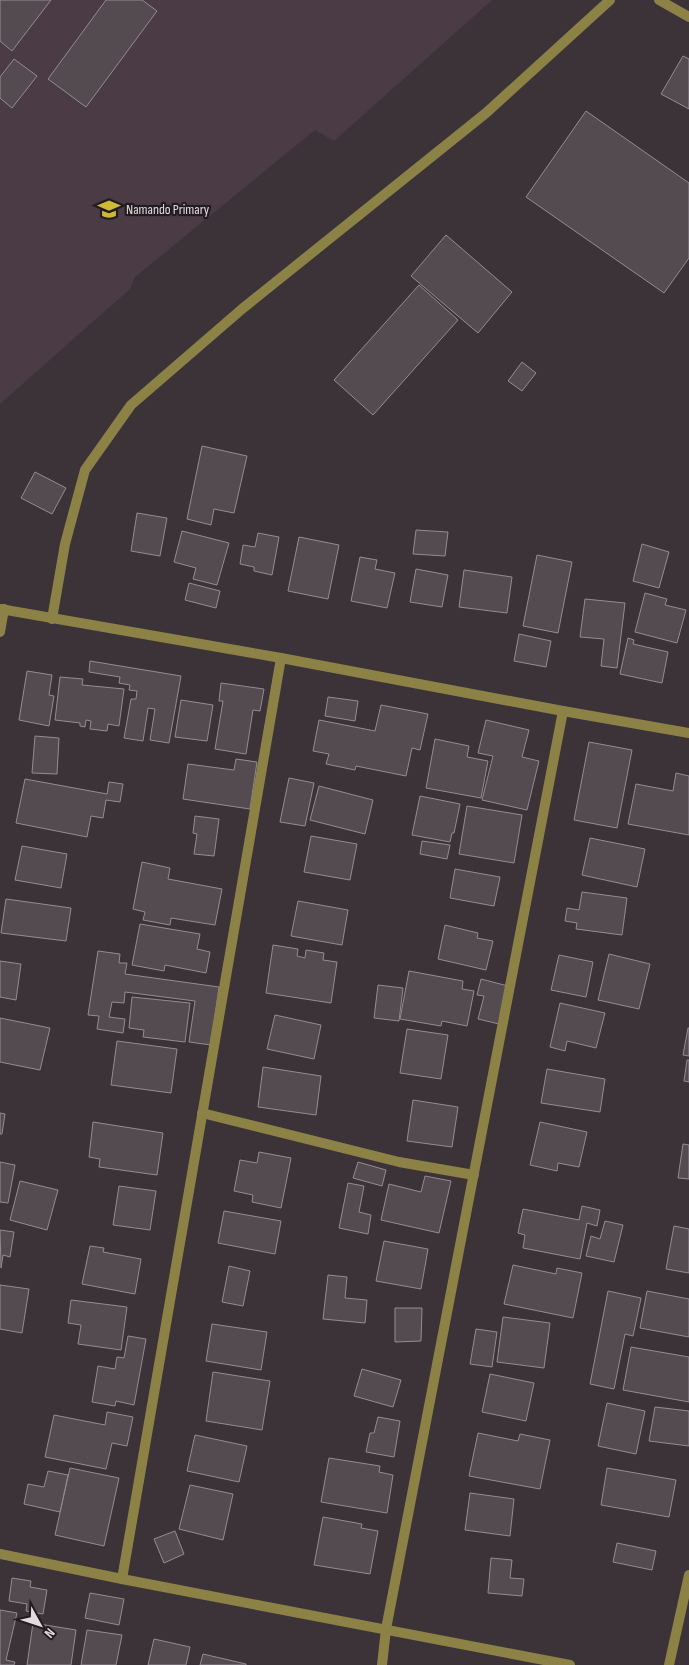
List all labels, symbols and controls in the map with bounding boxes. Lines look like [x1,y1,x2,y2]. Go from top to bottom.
school or university icon: Namando Primary [96,196,122,222]
place label: Namando Primary [126,201,210,218]
north arrow [15,1600,65,1650]
text: N [41,1625,58,1641]

